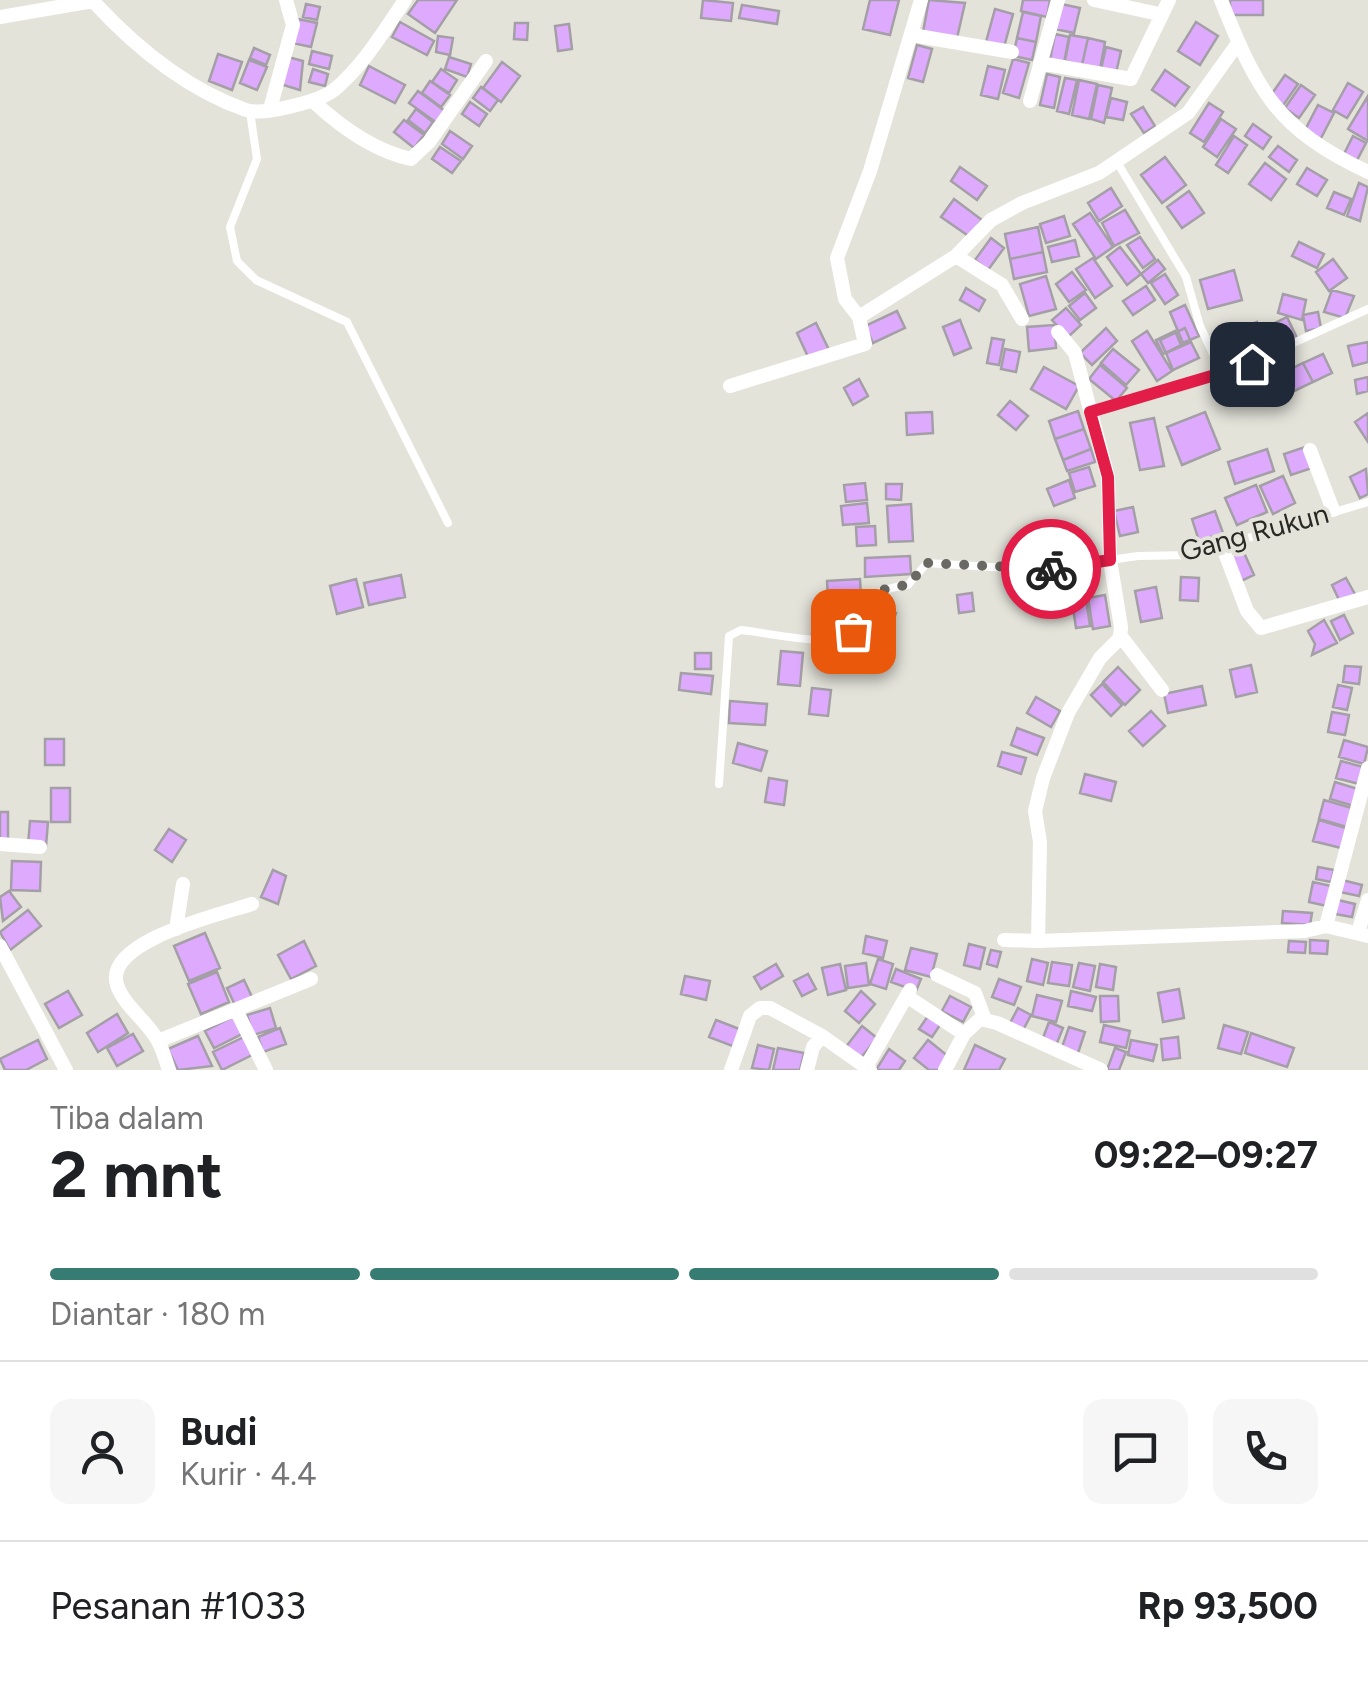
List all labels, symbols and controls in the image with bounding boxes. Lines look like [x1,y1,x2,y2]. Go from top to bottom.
pin [1210,322,1295,407]
icon: home [1225,337,1280,392]
street label: Gang Rukun [1176,496,1332,568]
courier [1001,519,1101,619]
icon: bike [1024,542,1079,597]
pin [811,589,896,674]
icon: bag [826,604,881,659]
text: Tiba dalam [50,1099,204,1137]
text: 09:22–09:27 [1094,1132,1318,1178]
text: 2 mnt [50,1135,223,1213]
text: Diantar · 180 m [50,1295,265,1333]
button: person [50,1399,155,1504]
button: chat [1083,1399,1188,1504]
button: phone [1213,1399,1318,1504]
text: Budi [180,1409,257,1455]
text: Kurir · 4.4 [180,1455,317,1493]
text: Pesanan #1033 [50,1583,306,1629]
text: Rp 93,500 [1137,1583,1318,1629]

